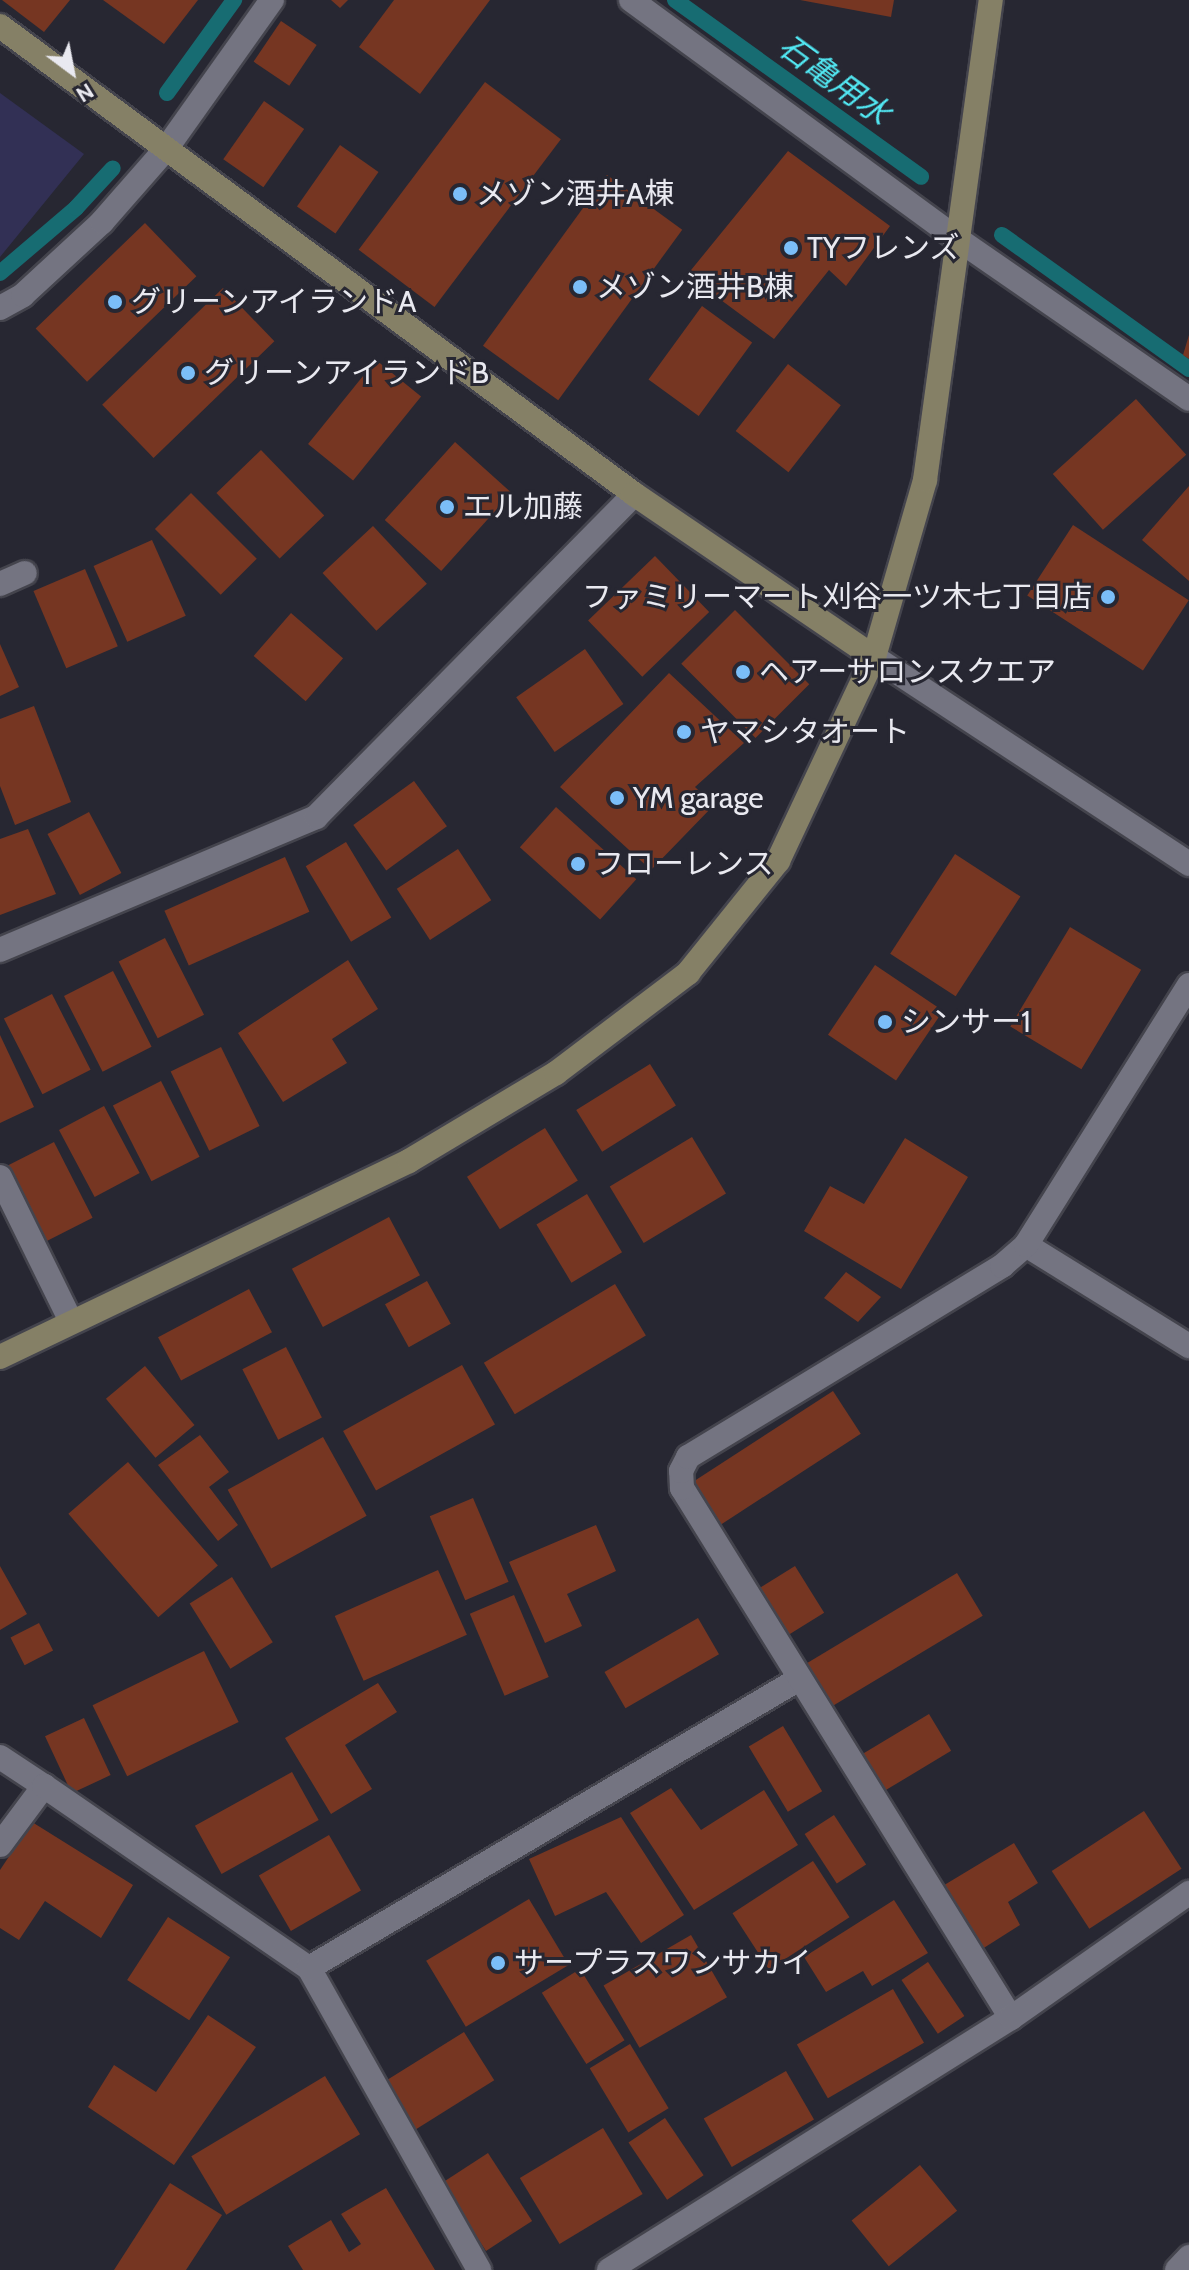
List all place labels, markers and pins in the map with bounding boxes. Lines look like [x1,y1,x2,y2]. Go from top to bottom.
place label: メゾン酒井A棟 [476,176,674,212]
marker: メゾン酒井A棟 [451,185,469,203]
place label: TYフレンズ [807,230,960,266]
marker: TYフレンズ [782,239,800,257]
place label: メゾン酒井B棟 [596,269,794,305]
marker: メゾン酒井B棟 [571,278,589,296]
place label: グリーンアイランドA [131,284,419,320]
marker: グリーンアイランドA [106,293,124,311]
place label: グリーンアイランドB [204,355,492,391]
marker: グリーンアイランドB [179,364,197,382]
place label: エル加藤 [463,489,583,525]
marker: エル加藤 [438,498,456,516]
place label: ファミリーマート刈谷一ツ木七丁目店 [582,579,1092,615]
marker: ファミリーマート刈谷一ツ木七丁目店 [1099,588,1117,606]
place label: ヘアーサロンスクエア [759,654,1057,690]
marker: ヘアーサロンスクエア [734,663,752,681]
place label: ヤマシタオート [700,714,910,750]
marker: ヤマシタオート [675,723,693,741]
place label: YM garage [633,780,764,816]
marker: YM garage [608,789,626,807]
place label: フローレンス [594,846,774,882]
marker: フローレンス [569,855,587,873]
place label: シンサー1 [901,1004,1031,1040]
marker: シンサー1 [876,1013,894,1031]
place label: サープラスワンサカイ [514,1945,814,1981]
marker: サープラスワンサカイ [489,1954,507,1972]

